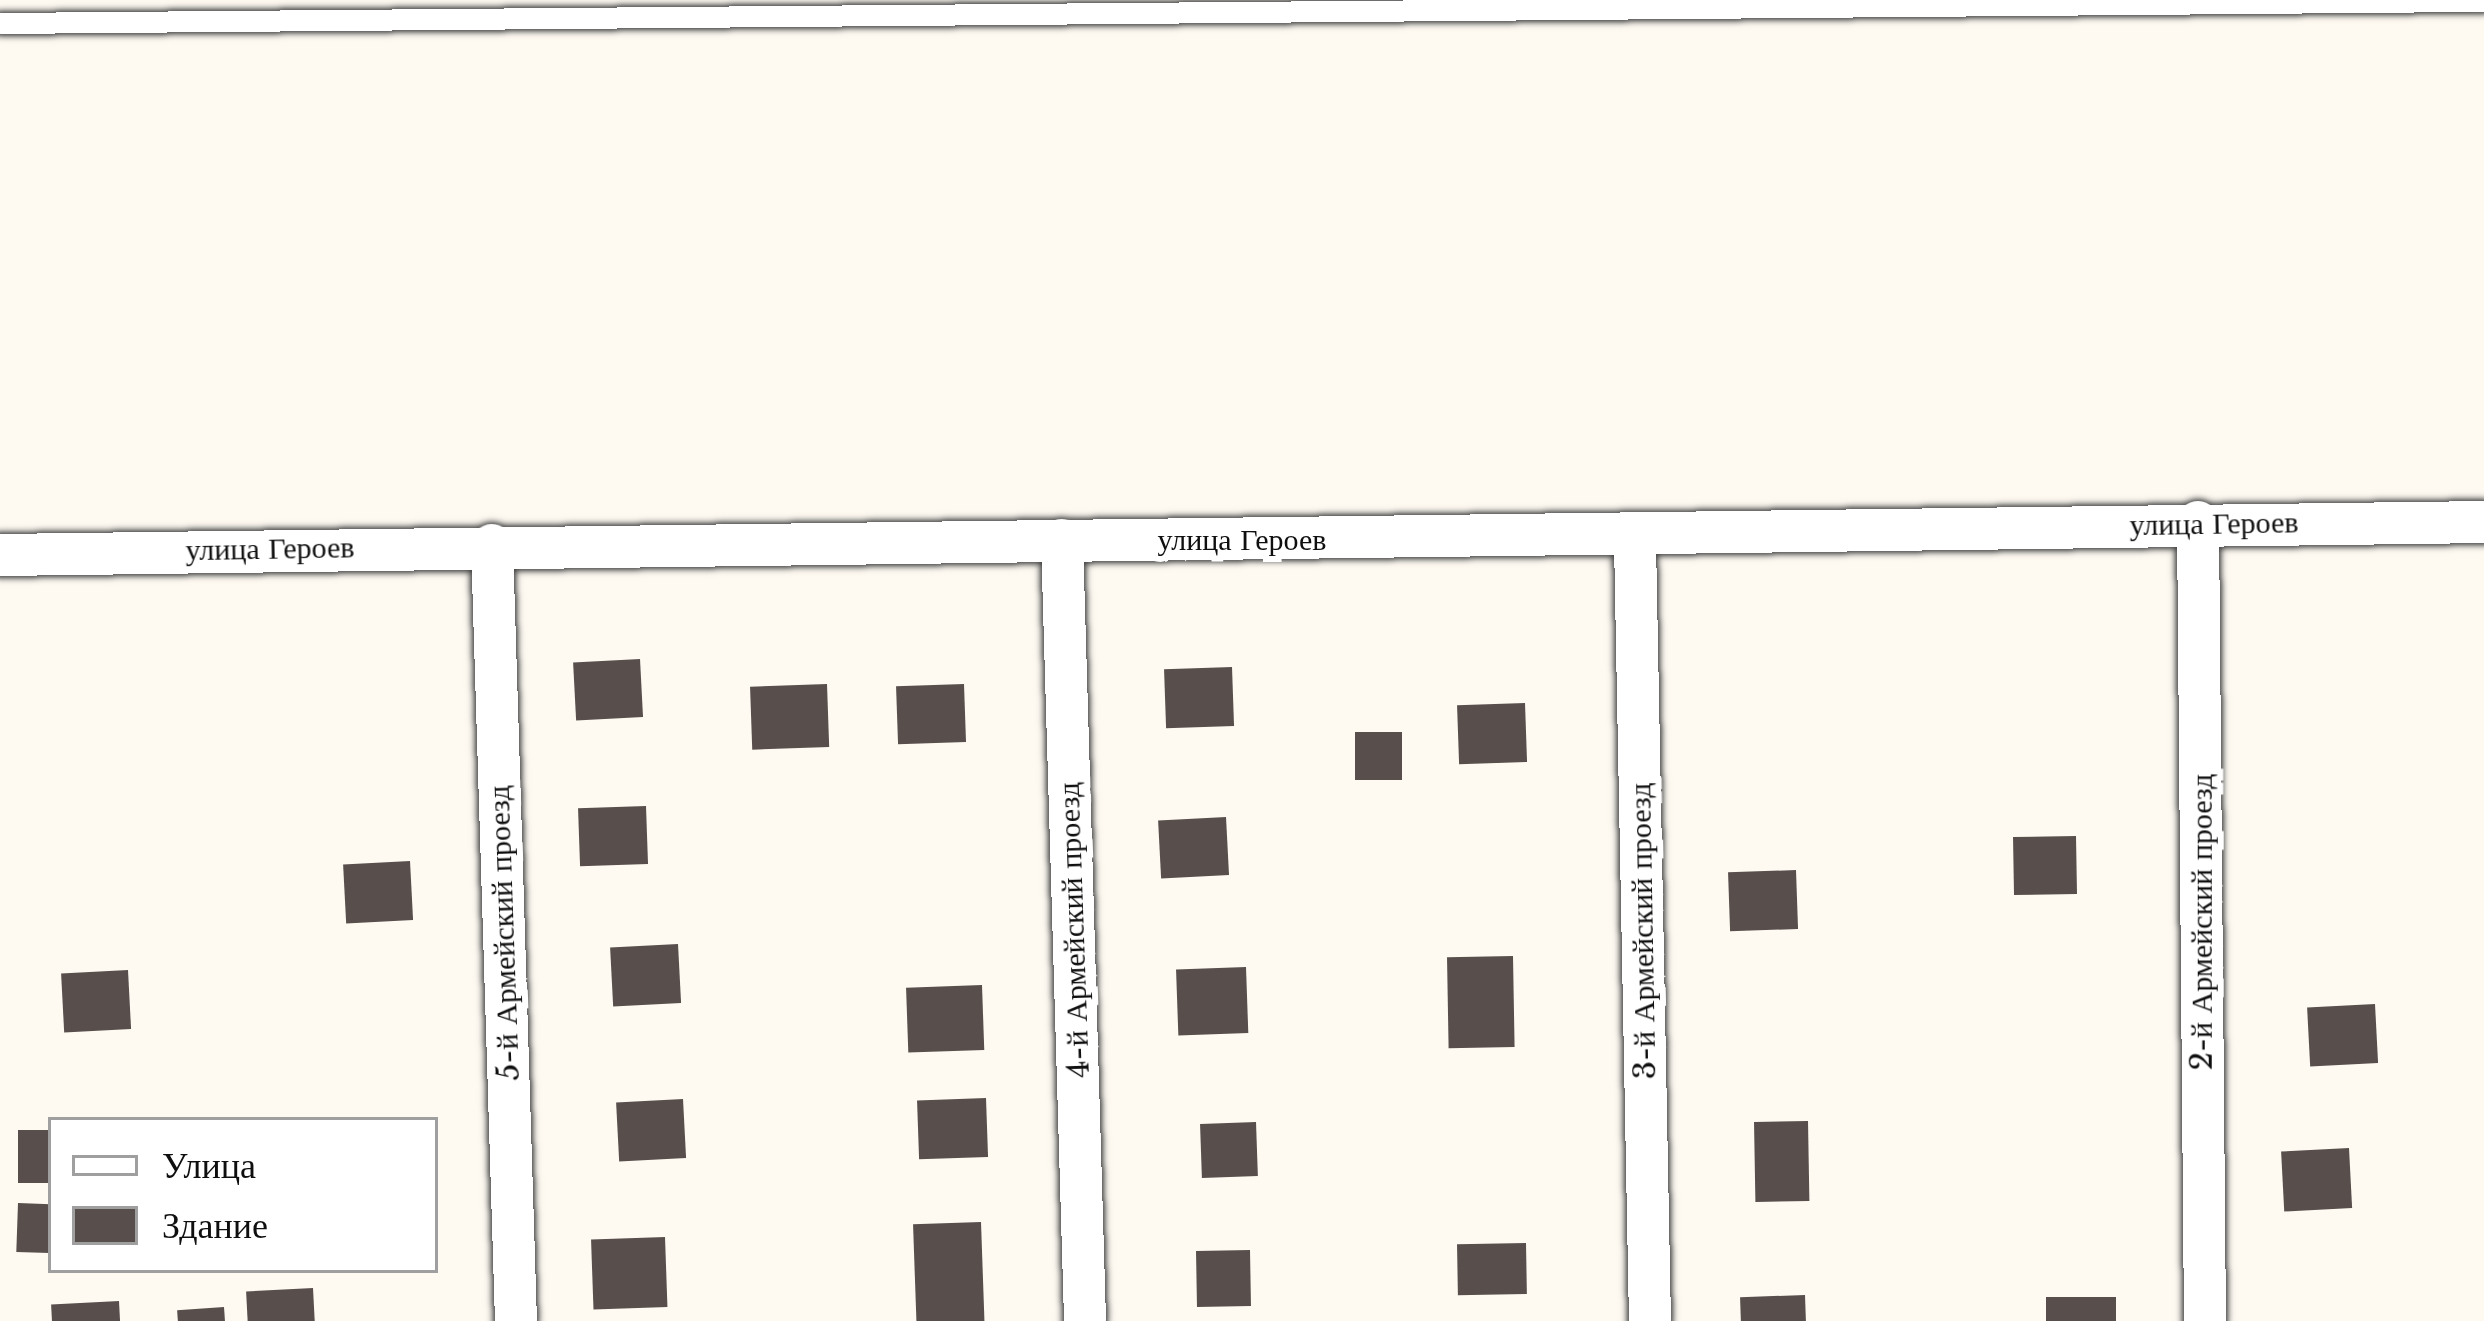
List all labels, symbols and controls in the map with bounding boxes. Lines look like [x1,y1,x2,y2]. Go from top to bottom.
street label: улица Героев [2129,505,2299,543]
street label: улица Героев [1158,522,1326,558]
street label: улица Героев [185,530,355,568]
street label: 2-й Армейский проезд [2184,774,2220,1070]
street label: 4-й Армейский проезд [1051,781,1097,1079]
street label: 3-й Армейский проезд [1622,782,1664,1080]
street label: 5-й Армейский проезд [481,785,527,1081]
legend [48,1117,438,1273]
text: Улица [162,1143,256,1188]
text: Здание [162,1203,268,1248]

